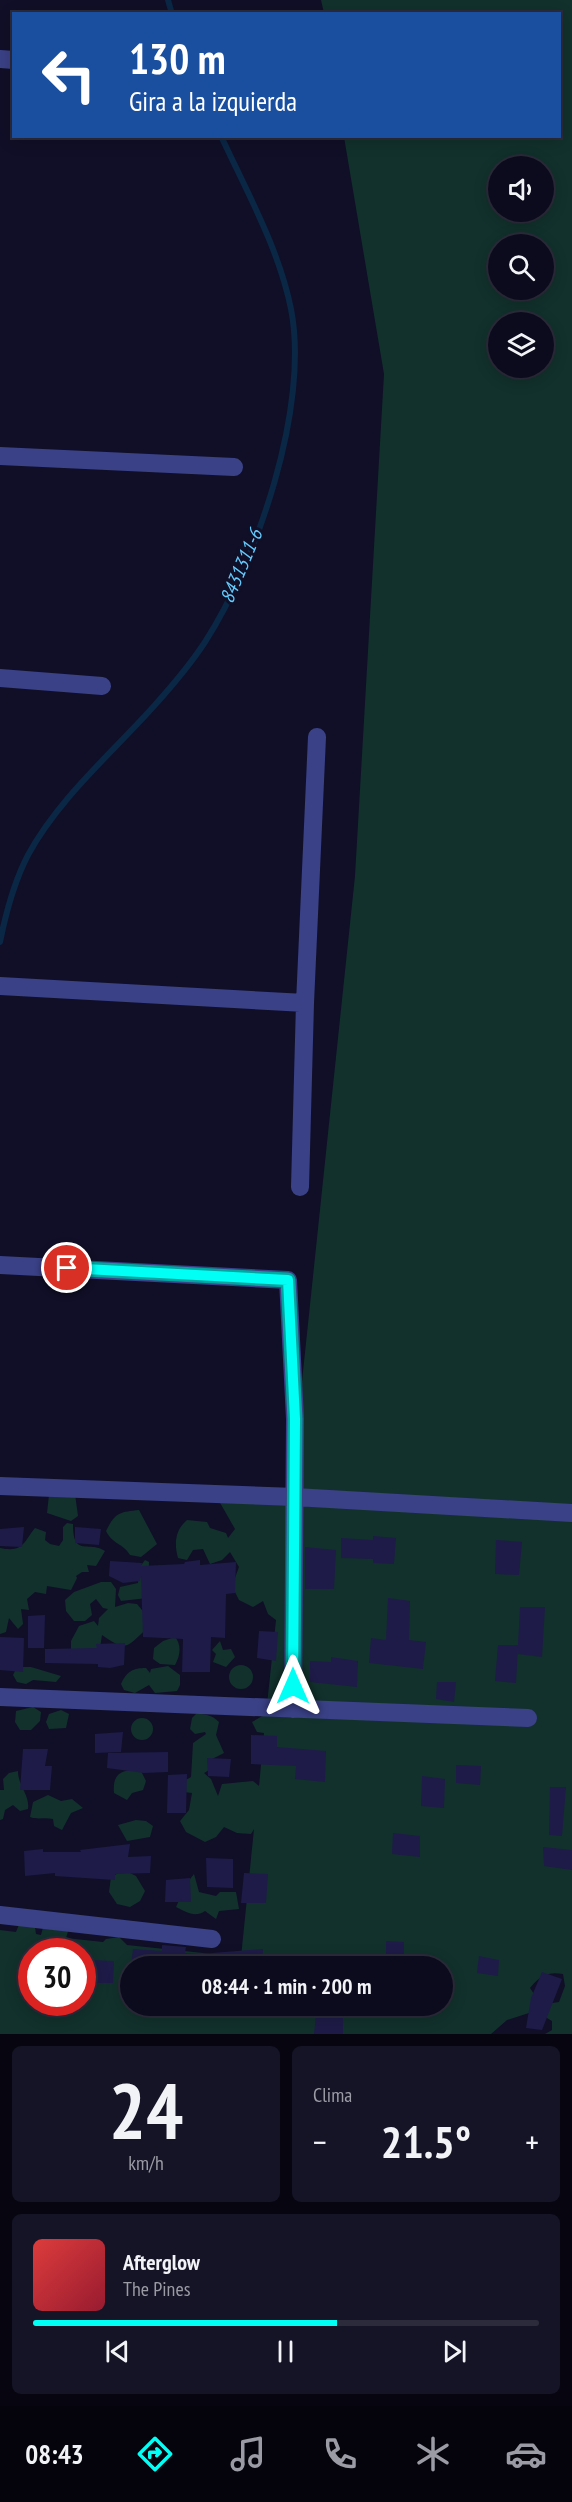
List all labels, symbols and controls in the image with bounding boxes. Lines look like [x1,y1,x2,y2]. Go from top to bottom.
text: 130 m [129,31,226,86]
icon: left [30,36,108,114]
text: Gira a la izquierda [129,84,297,118]
map controls [488,156,554,378]
button: sound [488,156,554,222]
button: search [488,234,554,300]
button: layers [488,312,554,378]
water label: 8431311-6 [214,523,269,607]
pin [41,1242,92,1293]
icon: arrive [50,1251,83,1284]
position arrow [261,1654,325,1718]
speed limit sign: 30 [18,1938,96,2016]
text: 08:44 · 1 min · 200 m [201,1972,372,2000]
text: 24 [109,2060,183,2161]
text: Clima [313,2082,352,2108]
text: 21.5° [381,2112,471,2170]
text: − [313,2120,327,2163]
text: + [525,2120,539,2163]
text: km/h [128,2150,164,2176]
text: Afterglow [123,2248,200,2276]
text: The Pines [123,2276,190,2302]
icon: previous [101,2335,134,2368]
icon: pause [269,2335,302,2368]
icon: next [438,2335,471,2368]
icon: directions [134,2433,176,2475]
icon: music [227,2433,269,2475]
icon: phone [319,2433,361,2475]
icon: climate [412,2433,454,2475]
icon: car [505,2433,547,2475]
text: 08:43 [25,2437,84,2471]

